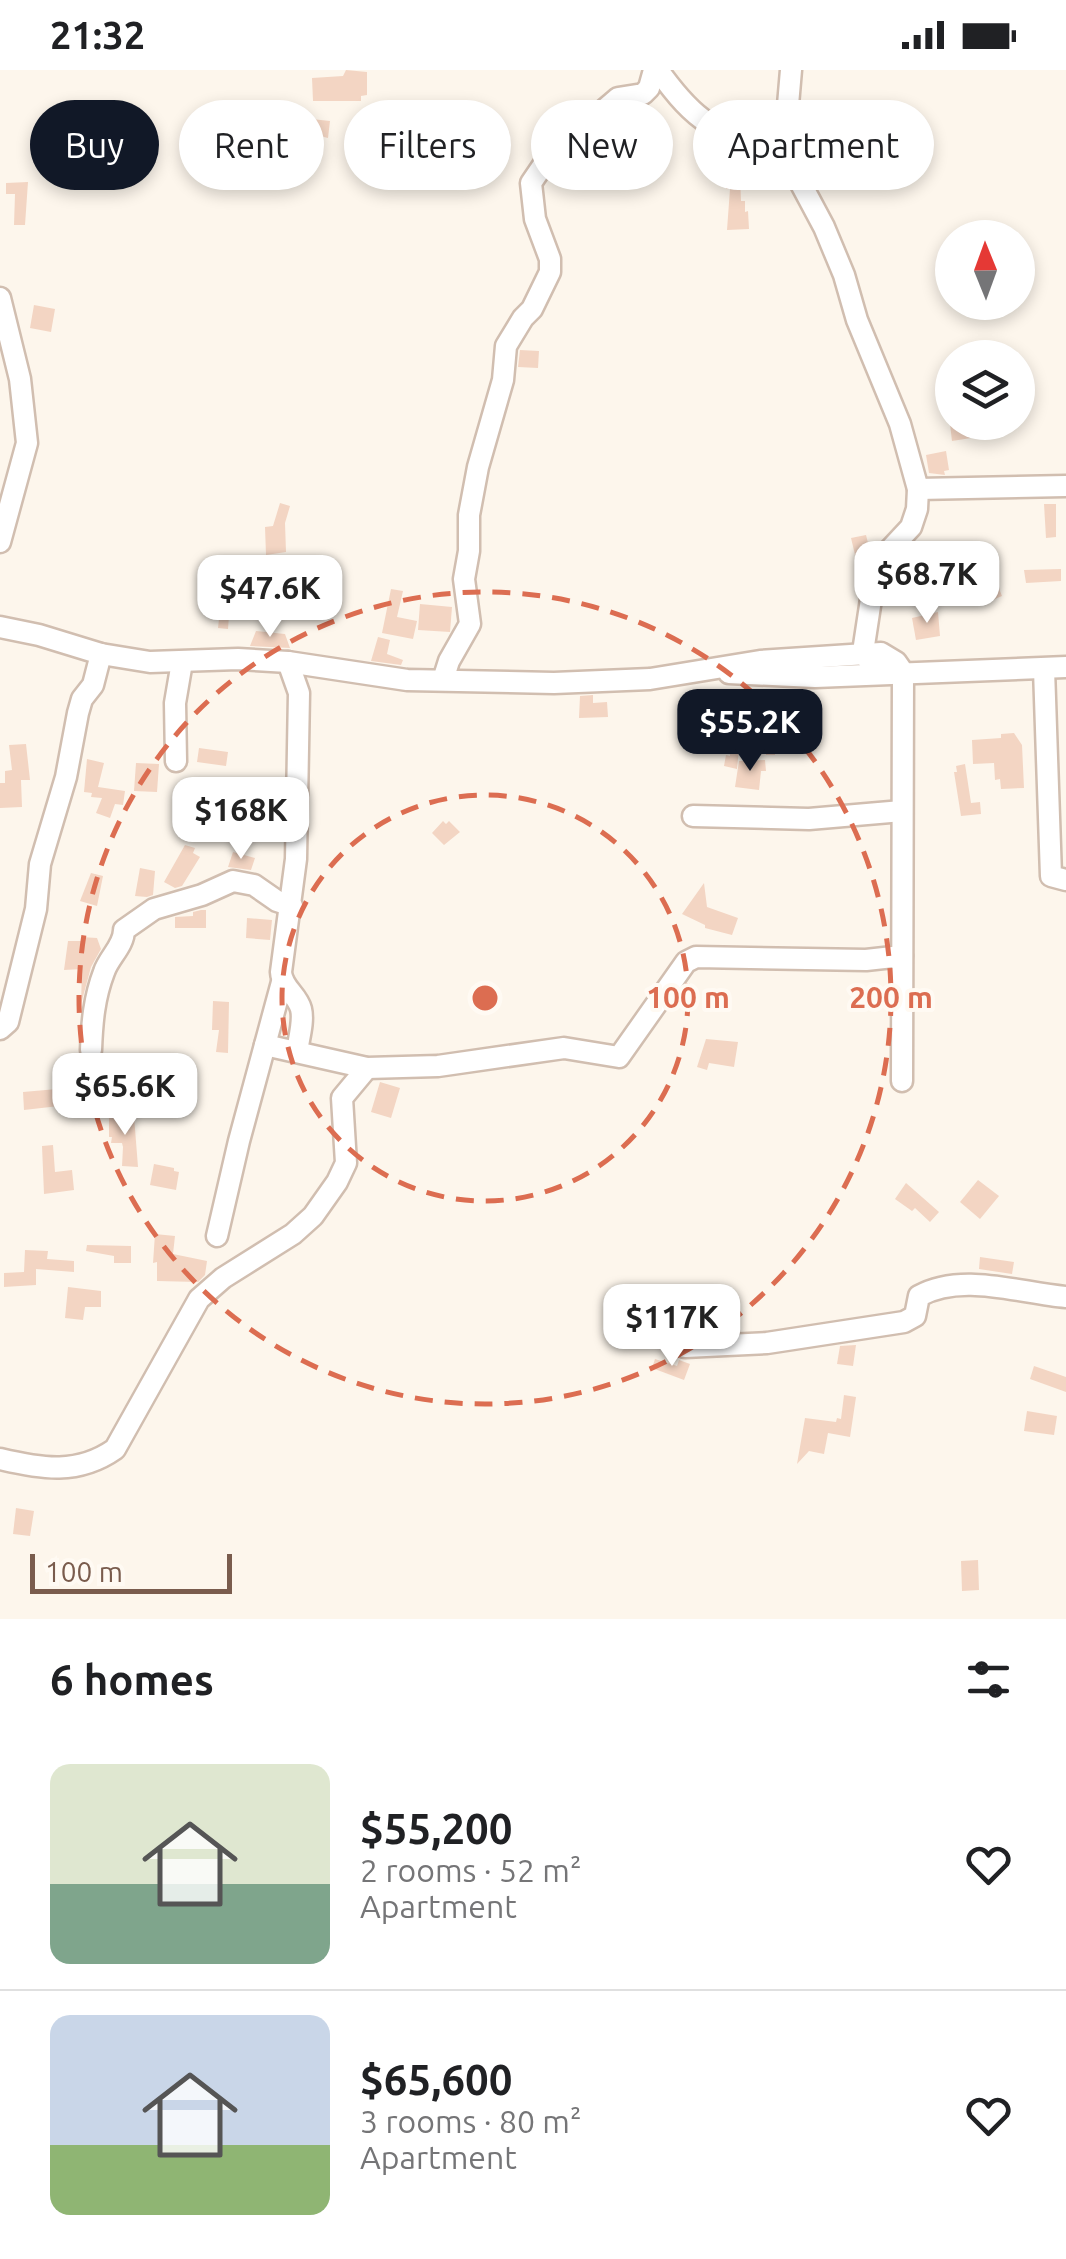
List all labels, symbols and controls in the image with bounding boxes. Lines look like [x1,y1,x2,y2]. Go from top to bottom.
text: 21:32 [50,14,145,56]
chip: Buy [30,100,159,190]
chip: Rent [179,100,324,190]
chip: Filters [344,100,511,190]
chip: New [531,100,673,190]
chip: Apartment [693,100,934,190]
north arrow [935,220,1035,320]
map controls [935,220,1035,440]
button: layers [935,340,1035,440]
pin: $68.7K [846,541,1008,626]
pin: $47.6K [189,555,351,640]
text: $68.7K [876,555,978,591]
text: $47.6K [219,569,321,605]
pin: $55.2K [669,689,831,774]
text: $55.2K [699,703,801,739]
pin: $168K [171,777,311,862]
text: $168K [194,791,288,827]
centre of rings [467,980,503,1016]
text: 100 m [646,980,730,1014]
text: 200 m [849,980,933,1014]
pin: $65.6K [44,1053,206,1138]
text: $65.6K [74,1067,176,1103]
pin: $117K [602,1284,742,1369]
text: $117K [625,1298,719,1334]
scale bar [30,1549,232,1594]
text: 100 m [45,1556,123,1587]
icon: filters [961,1652,1016,1707]
text: 6 homes [50,1656,214,1703]
icon: home [130,1804,250,1924]
text: $55,200 [360,1805,512,1852]
icon: heart [961,1837,1016,1892]
text: 2 rooms · 52 m² [360,1852,581,1888]
text: Apartment [360,1888,517,1924]
icon: home [130,2055,250,2175]
text: $65,600 [360,2056,512,2103]
icon: heart [961,2088,1016,2143]
text: 3 rooms · 80 m² [360,2103,581,2139]
text: Apartment [360,2139,517,2175]

